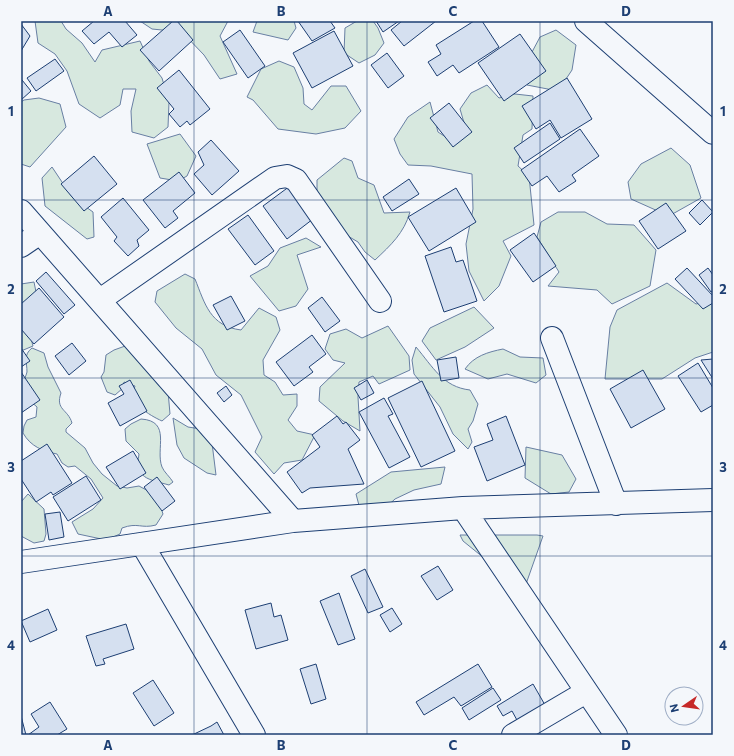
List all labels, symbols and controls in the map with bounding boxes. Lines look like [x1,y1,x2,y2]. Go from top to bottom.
text: A [103,3,113,19]
text: B [277,3,286,19]
text: C [449,3,458,19]
text: D [621,3,631,19]
text: 1 [8,103,14,119]
text: 1 [720,103,726,119]
text: 2 [7,281,15,297]
text: 2 [719,281,727,297]
text: 3 [7,459,15,475]
text: 3 [719,459,727,475]
text: 4 [7,637,15,653]
text: 4 [719,637,727,653]
north arrow [664,686,704,726]
text: N [667,703,681,714]
text: A [103,737,113,753]
text: B [277,737,286,753]
text: C [449,737,458,753]
text: D [621,737,631,753]

